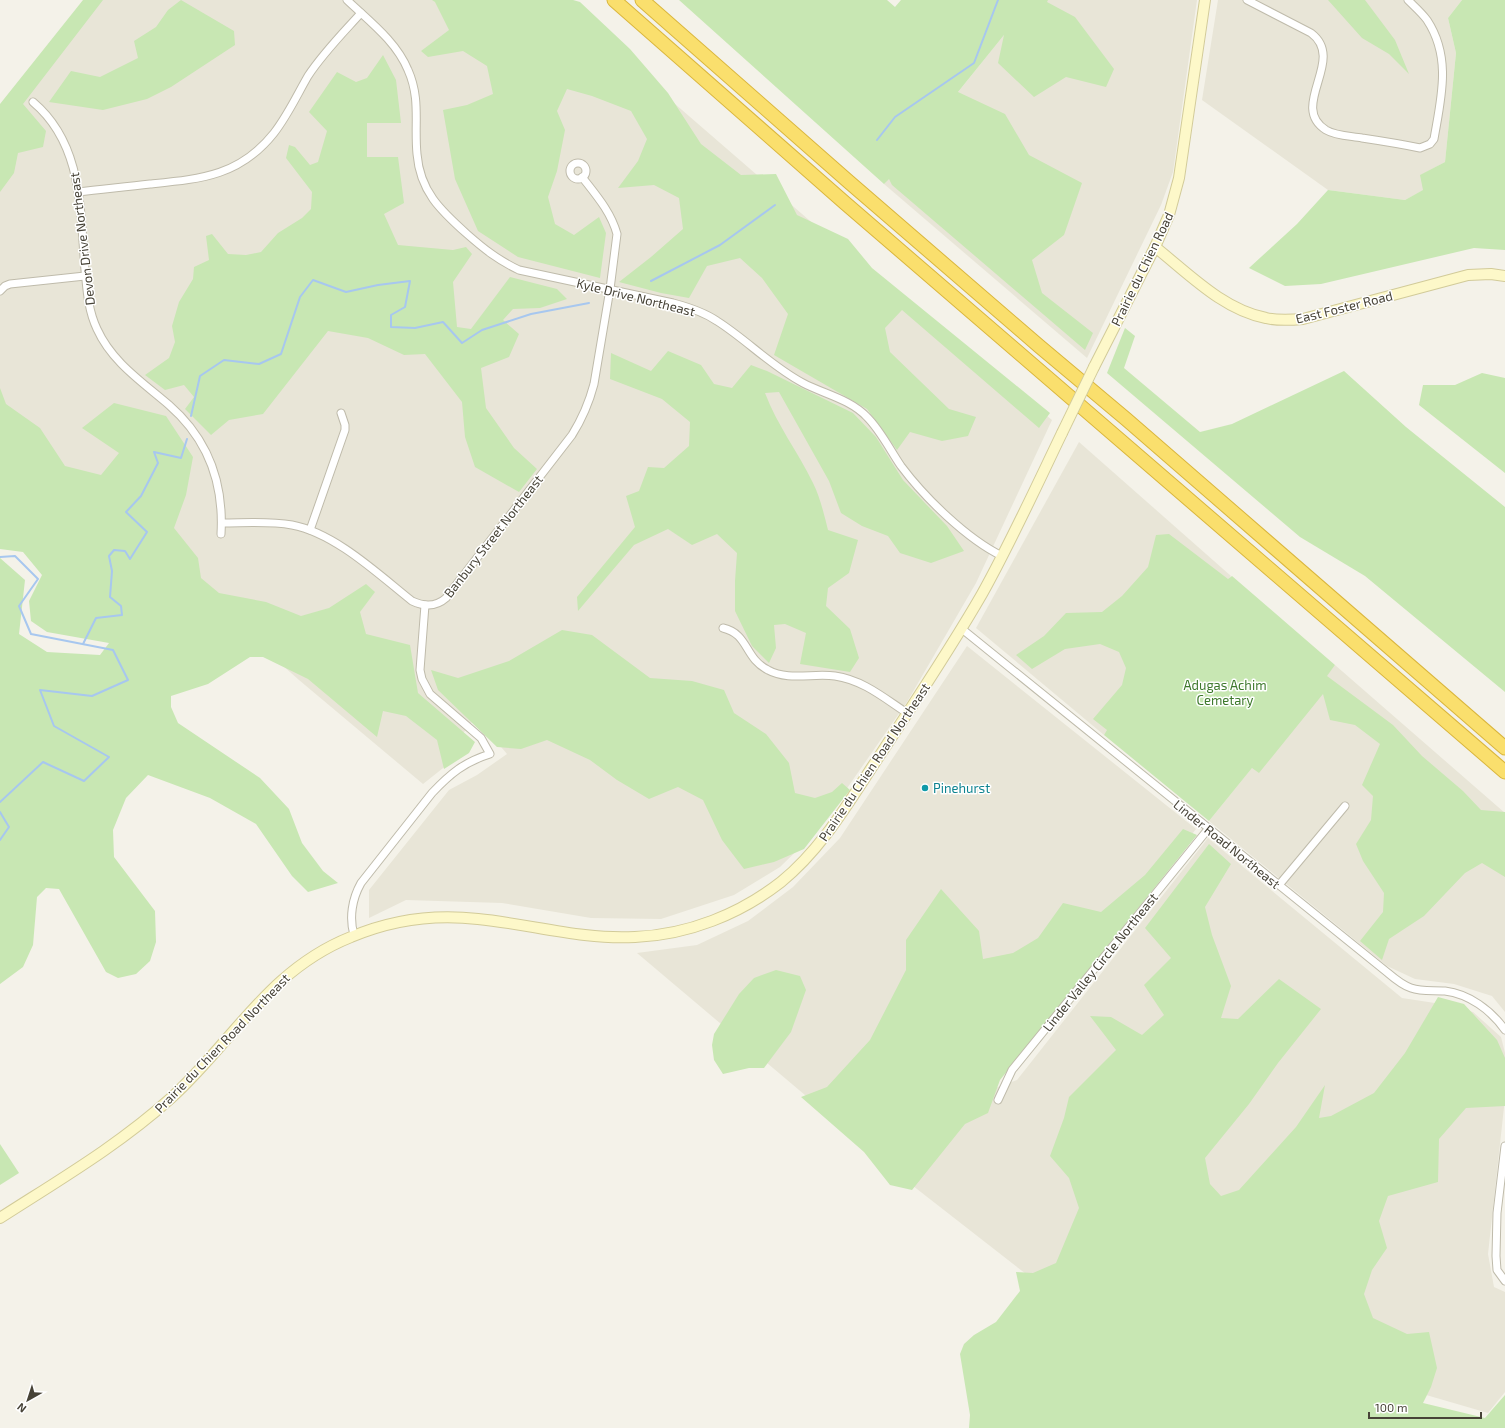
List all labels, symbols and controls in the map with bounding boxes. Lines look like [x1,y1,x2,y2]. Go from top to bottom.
street label: Devon Drive Northeast [66,172,98,306]
street label: Prairie du Chien Road [1107,209,1177,329]
street label: Kyle Drive Northeast [575,275,697,319]
street label: East Foster Road [1294,287,1394,327]
street label: Banbury Street Northeast [440,471,546,601]
park label: Adugas Achim Cemetary [1183,677,1267,708]
street label: Prairie du Chien Road Northeast [815,680,933,844]
place label: Pinehurst [933,780,990,796]
marker: Pinehurst [920,783,930,793]
street label: Linder Road Northeast [1170,796,1284,892]
street label: Linder Valley Circle Northeast [1039,889,1161,1035]
street label: Prairie du Chien Road Northeast [151,970,293,1116]
north arrow [8,1380,48,1420]
scale bar [1369,1394,1481,1420]
text: 100 m [1375,1400,1407,1414]
text: N [14,1401,29,1416]

